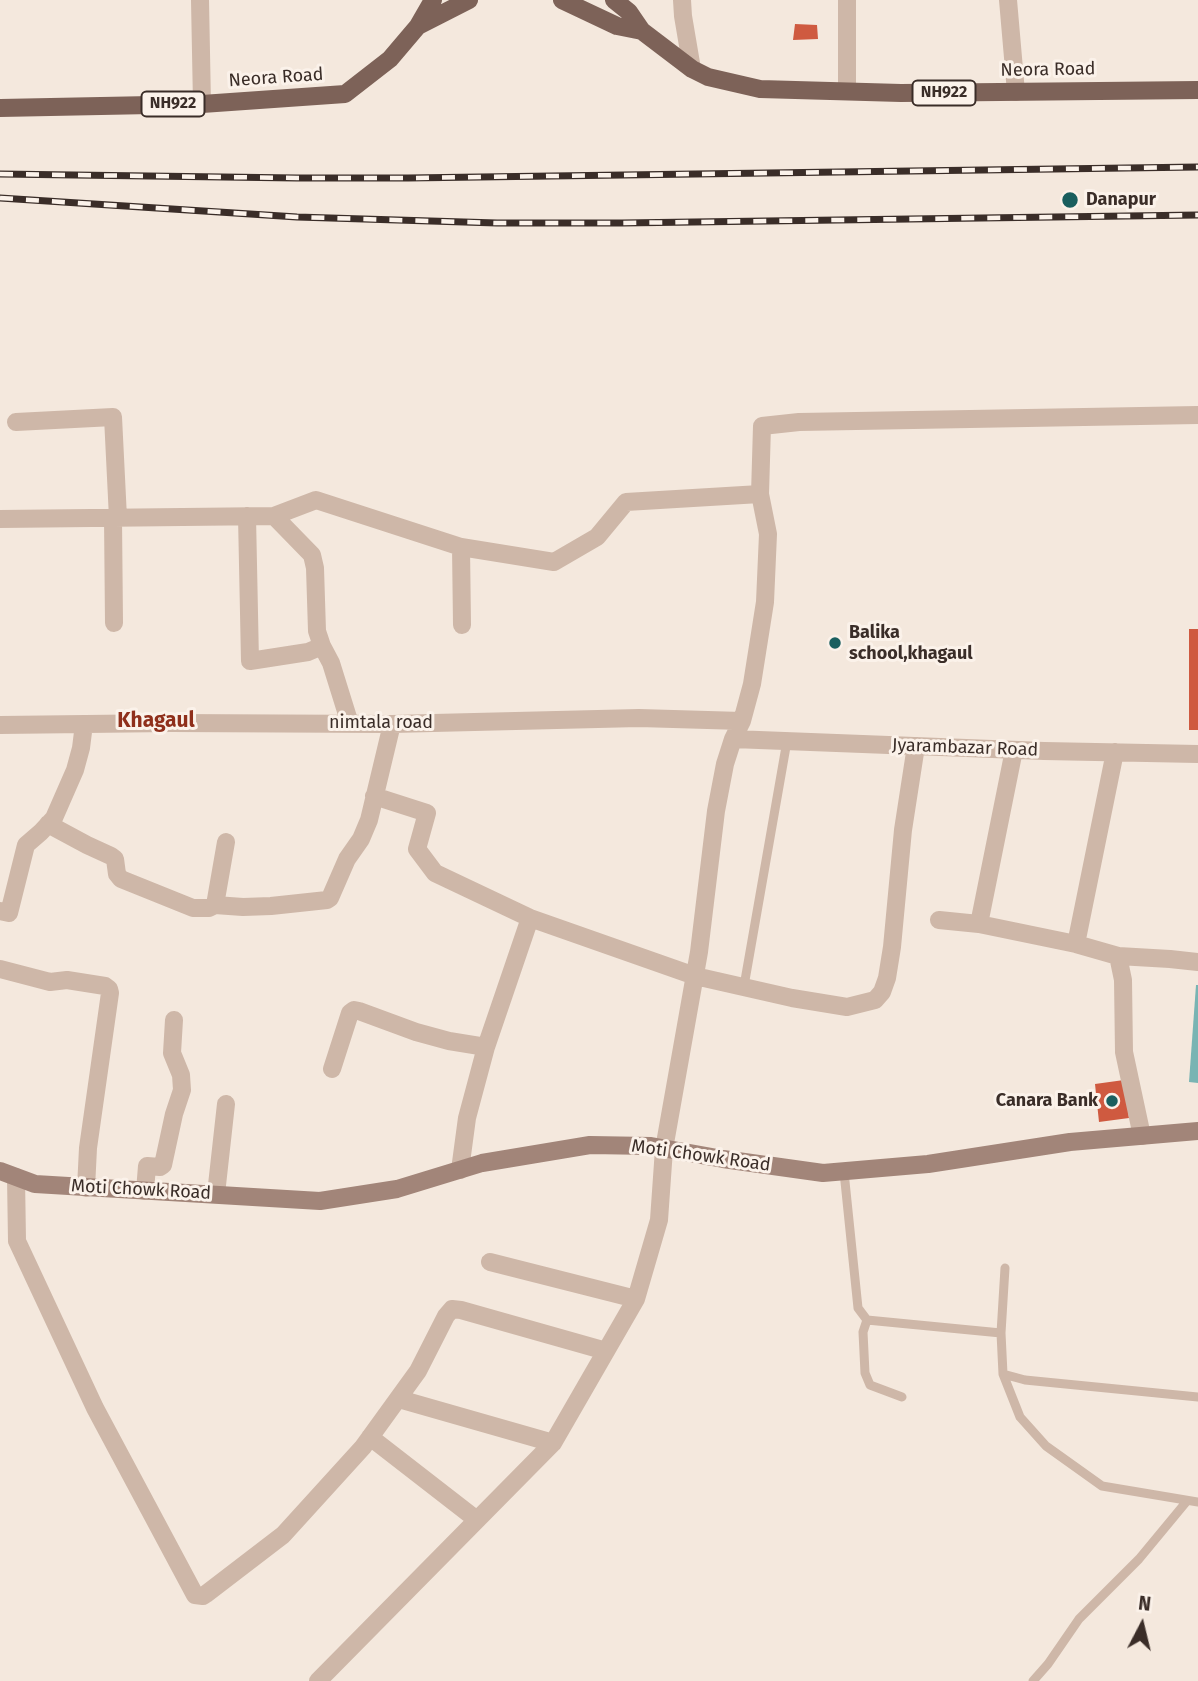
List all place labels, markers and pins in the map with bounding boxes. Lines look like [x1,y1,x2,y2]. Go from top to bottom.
place label: Danapur [1086,189,1156,211]
marker: Danapur [1060,190,1080,210]
place label: Balika school,khagaul [849,622,973,664]
marker: Balika school,khagaul [827,635,843,651]
place label: Canara Bank [996,1090,1098,1112]
marker: Canara Bank [1104,1093,1120,1109]

